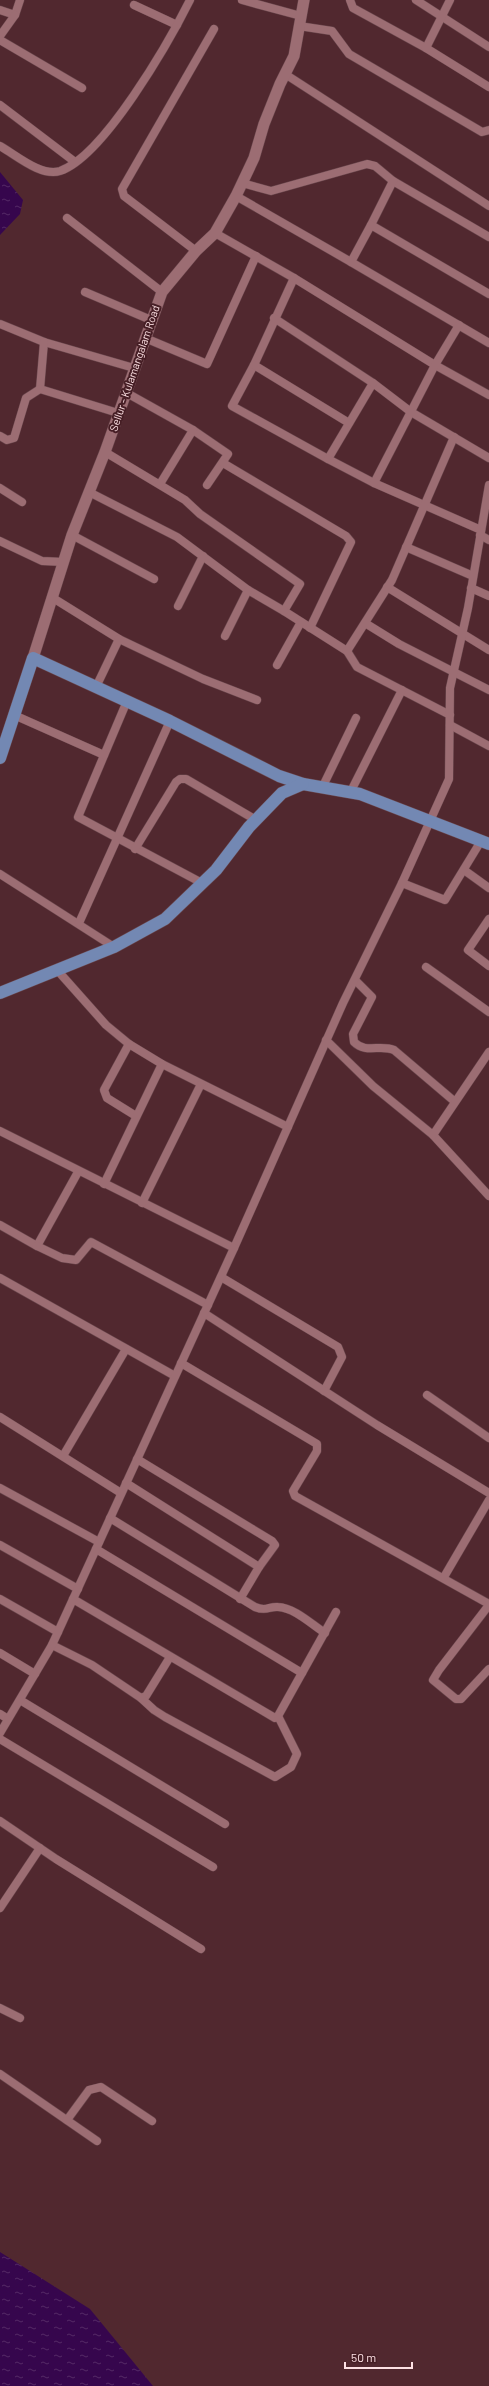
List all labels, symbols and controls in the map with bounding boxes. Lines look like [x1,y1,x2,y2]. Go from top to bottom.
street label: Sellur - Kulamangalam Road [106,303,162,433]
scale bar [345,2344,412,2370]
text: 50 m [351,2350,376,2364]

